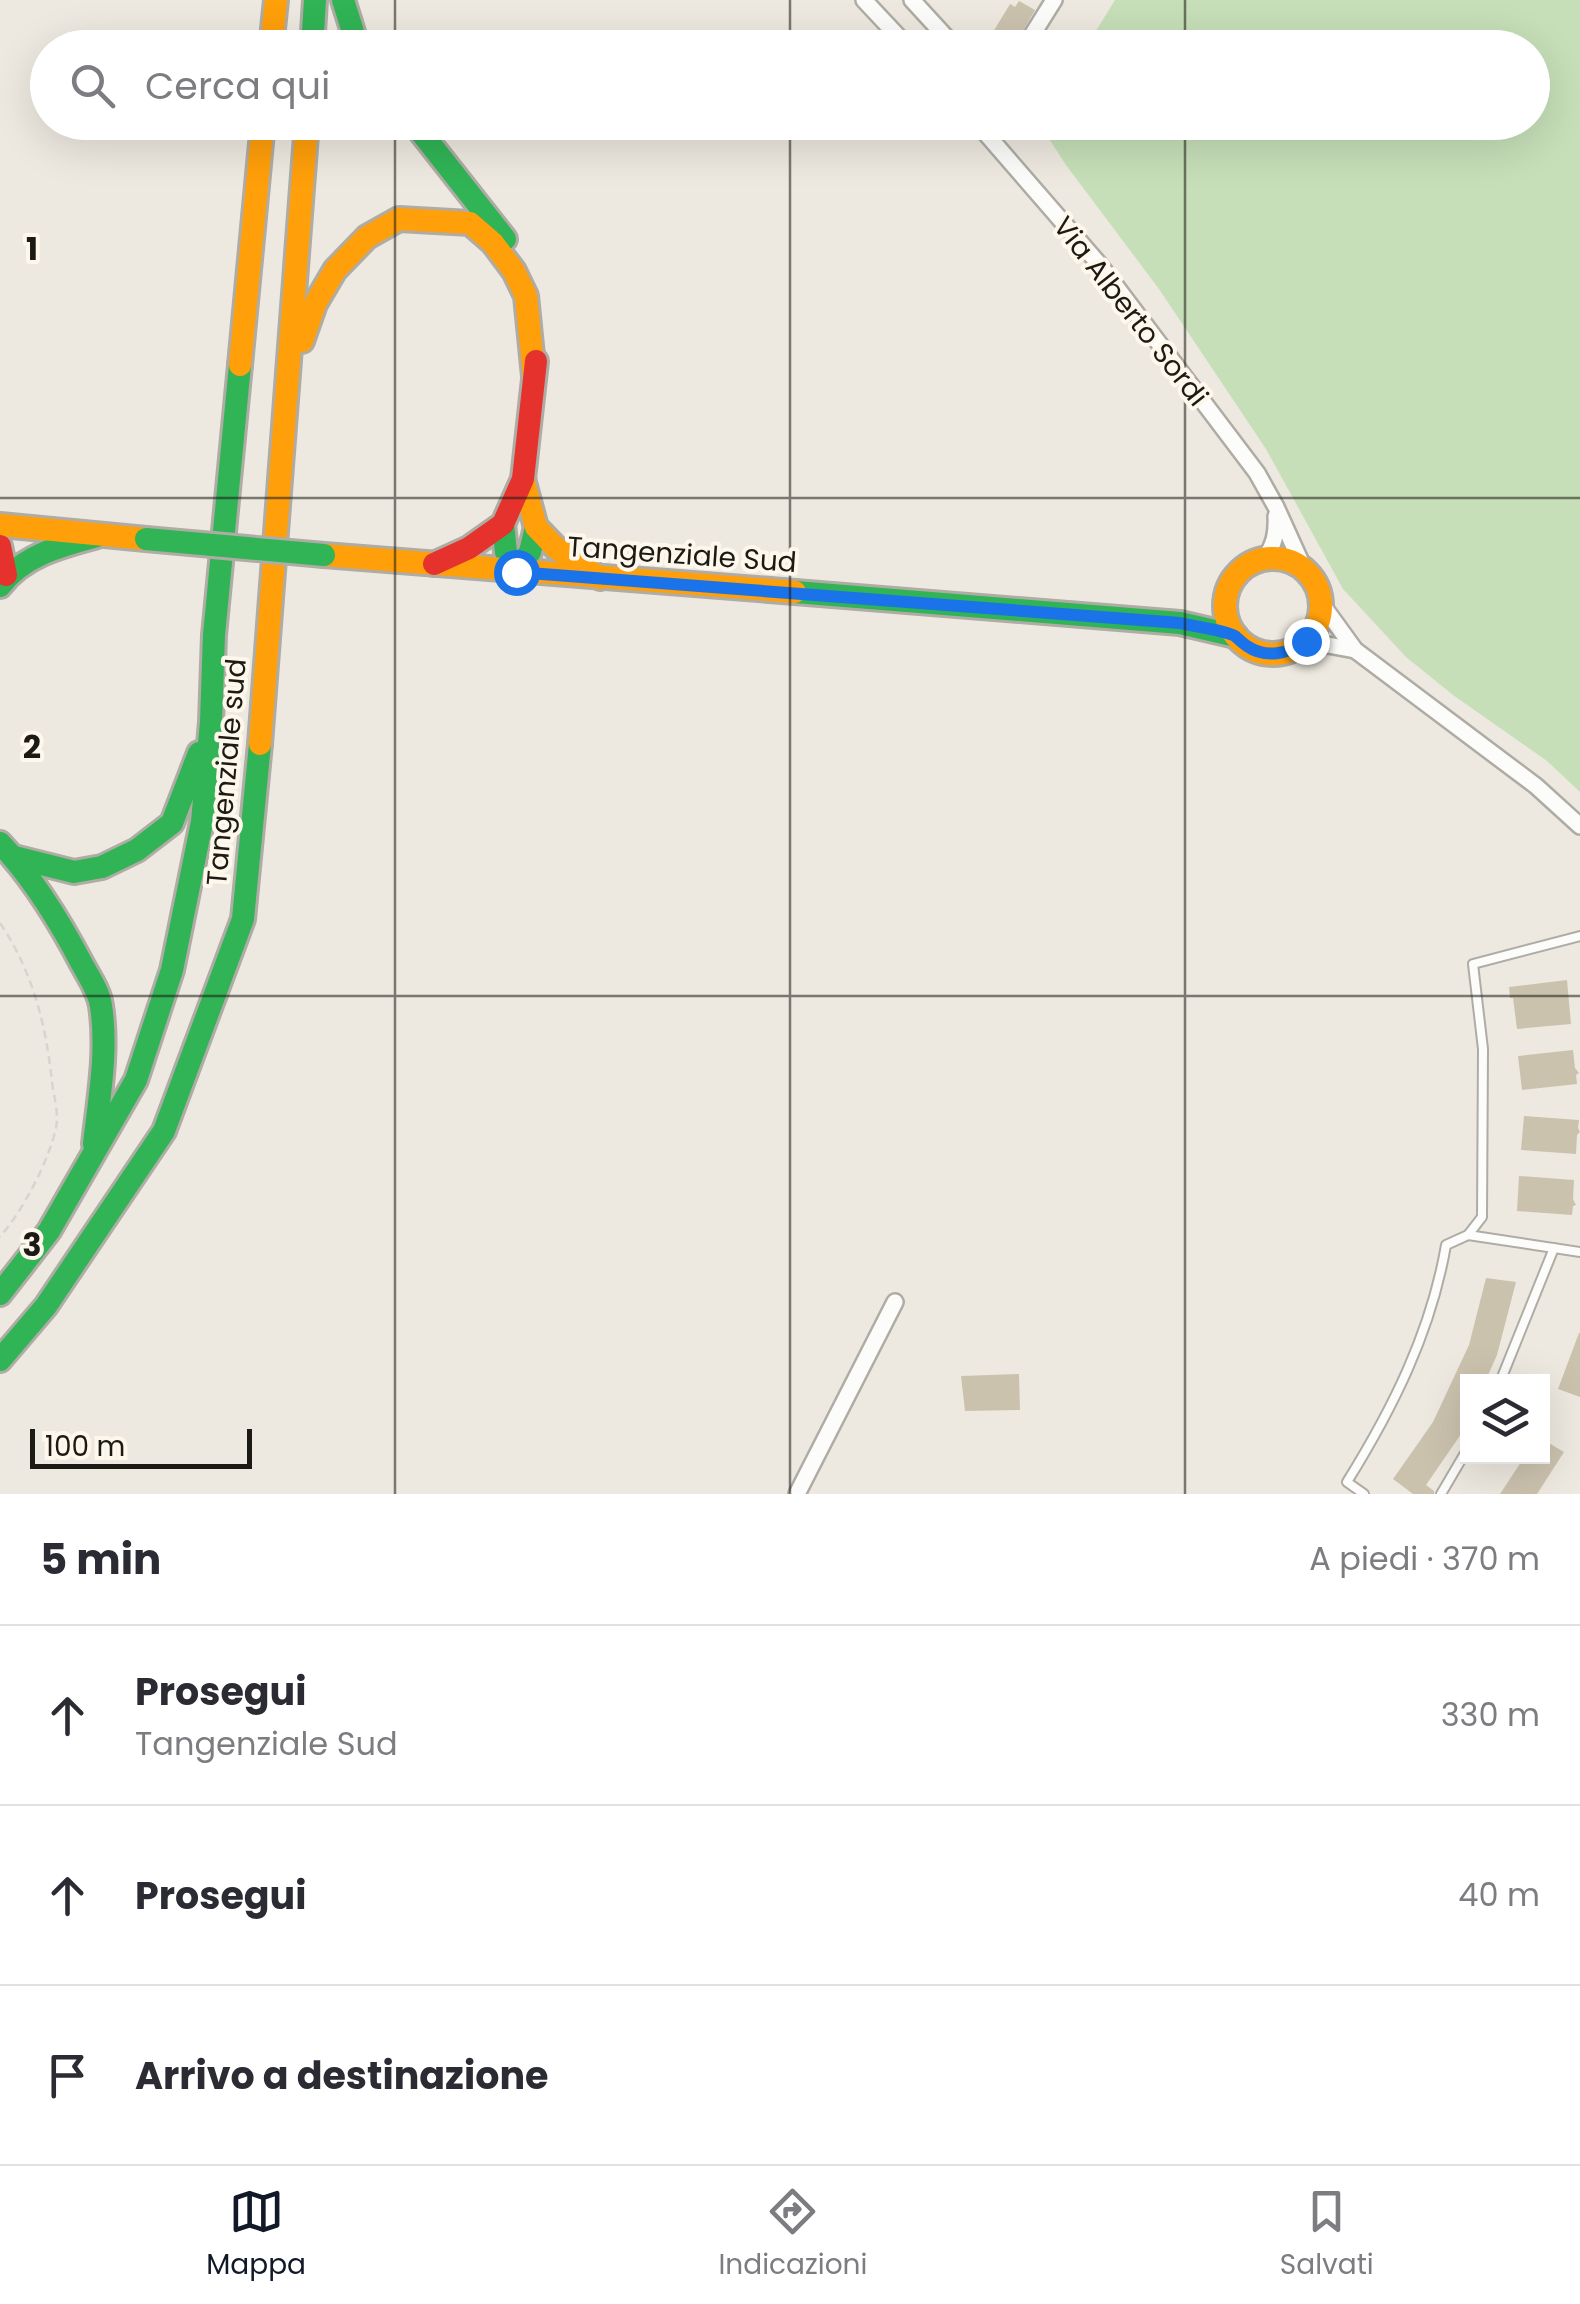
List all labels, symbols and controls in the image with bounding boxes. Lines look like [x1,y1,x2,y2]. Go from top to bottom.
search box [30,30,1550,140]
icon: search [65,58,120,113]
text: Cerca qui [145,59,330,112]
street label: Via Alberto Sordi [1044,208,1217,414]
text: 1 [26,226,38,271]
street label: Tangenziale Sud [566,527,798,582]
route start [494,550,540,596]
route end [1284,619,1330,665]
street label: Tangenziale sud [197,657,256,887]
text: 2 [23,724,41,769]
text: 3 [22,1222,42,1267]
map controls [1460,1374,1550,1464]
button: layers [1460,1374,1550,1464]
scale bar [30,1424,252,1468]
text: 100 m [45,1427,125,1466]
text: 5 min [40,1530,161,1589]
text: A piedi · 370 m [1309,1536,1540,1581]
text: Prosegui [135,1665,306,1718]
icon: ahead [40,1688,95,1743]
text: 330 m [1441,1692,1540,1737]
text: Tangenziale Sud [135,1721,398,1766]
icon: ahead [40,1868,95,1923]
text: Prosegui [135,1869,306,1922]
text: 40 m [1458,1872,1540,1917]
icon: arrive [40,2048,95,2103]
text: Arrivo a destinazione [135,2049,548,2102]
tab: Mappa [206,2184,306,2286]
tab: Indicazioni [718,2184,867,2286]
tab: Salvati [1280,2184,1374,2286]

